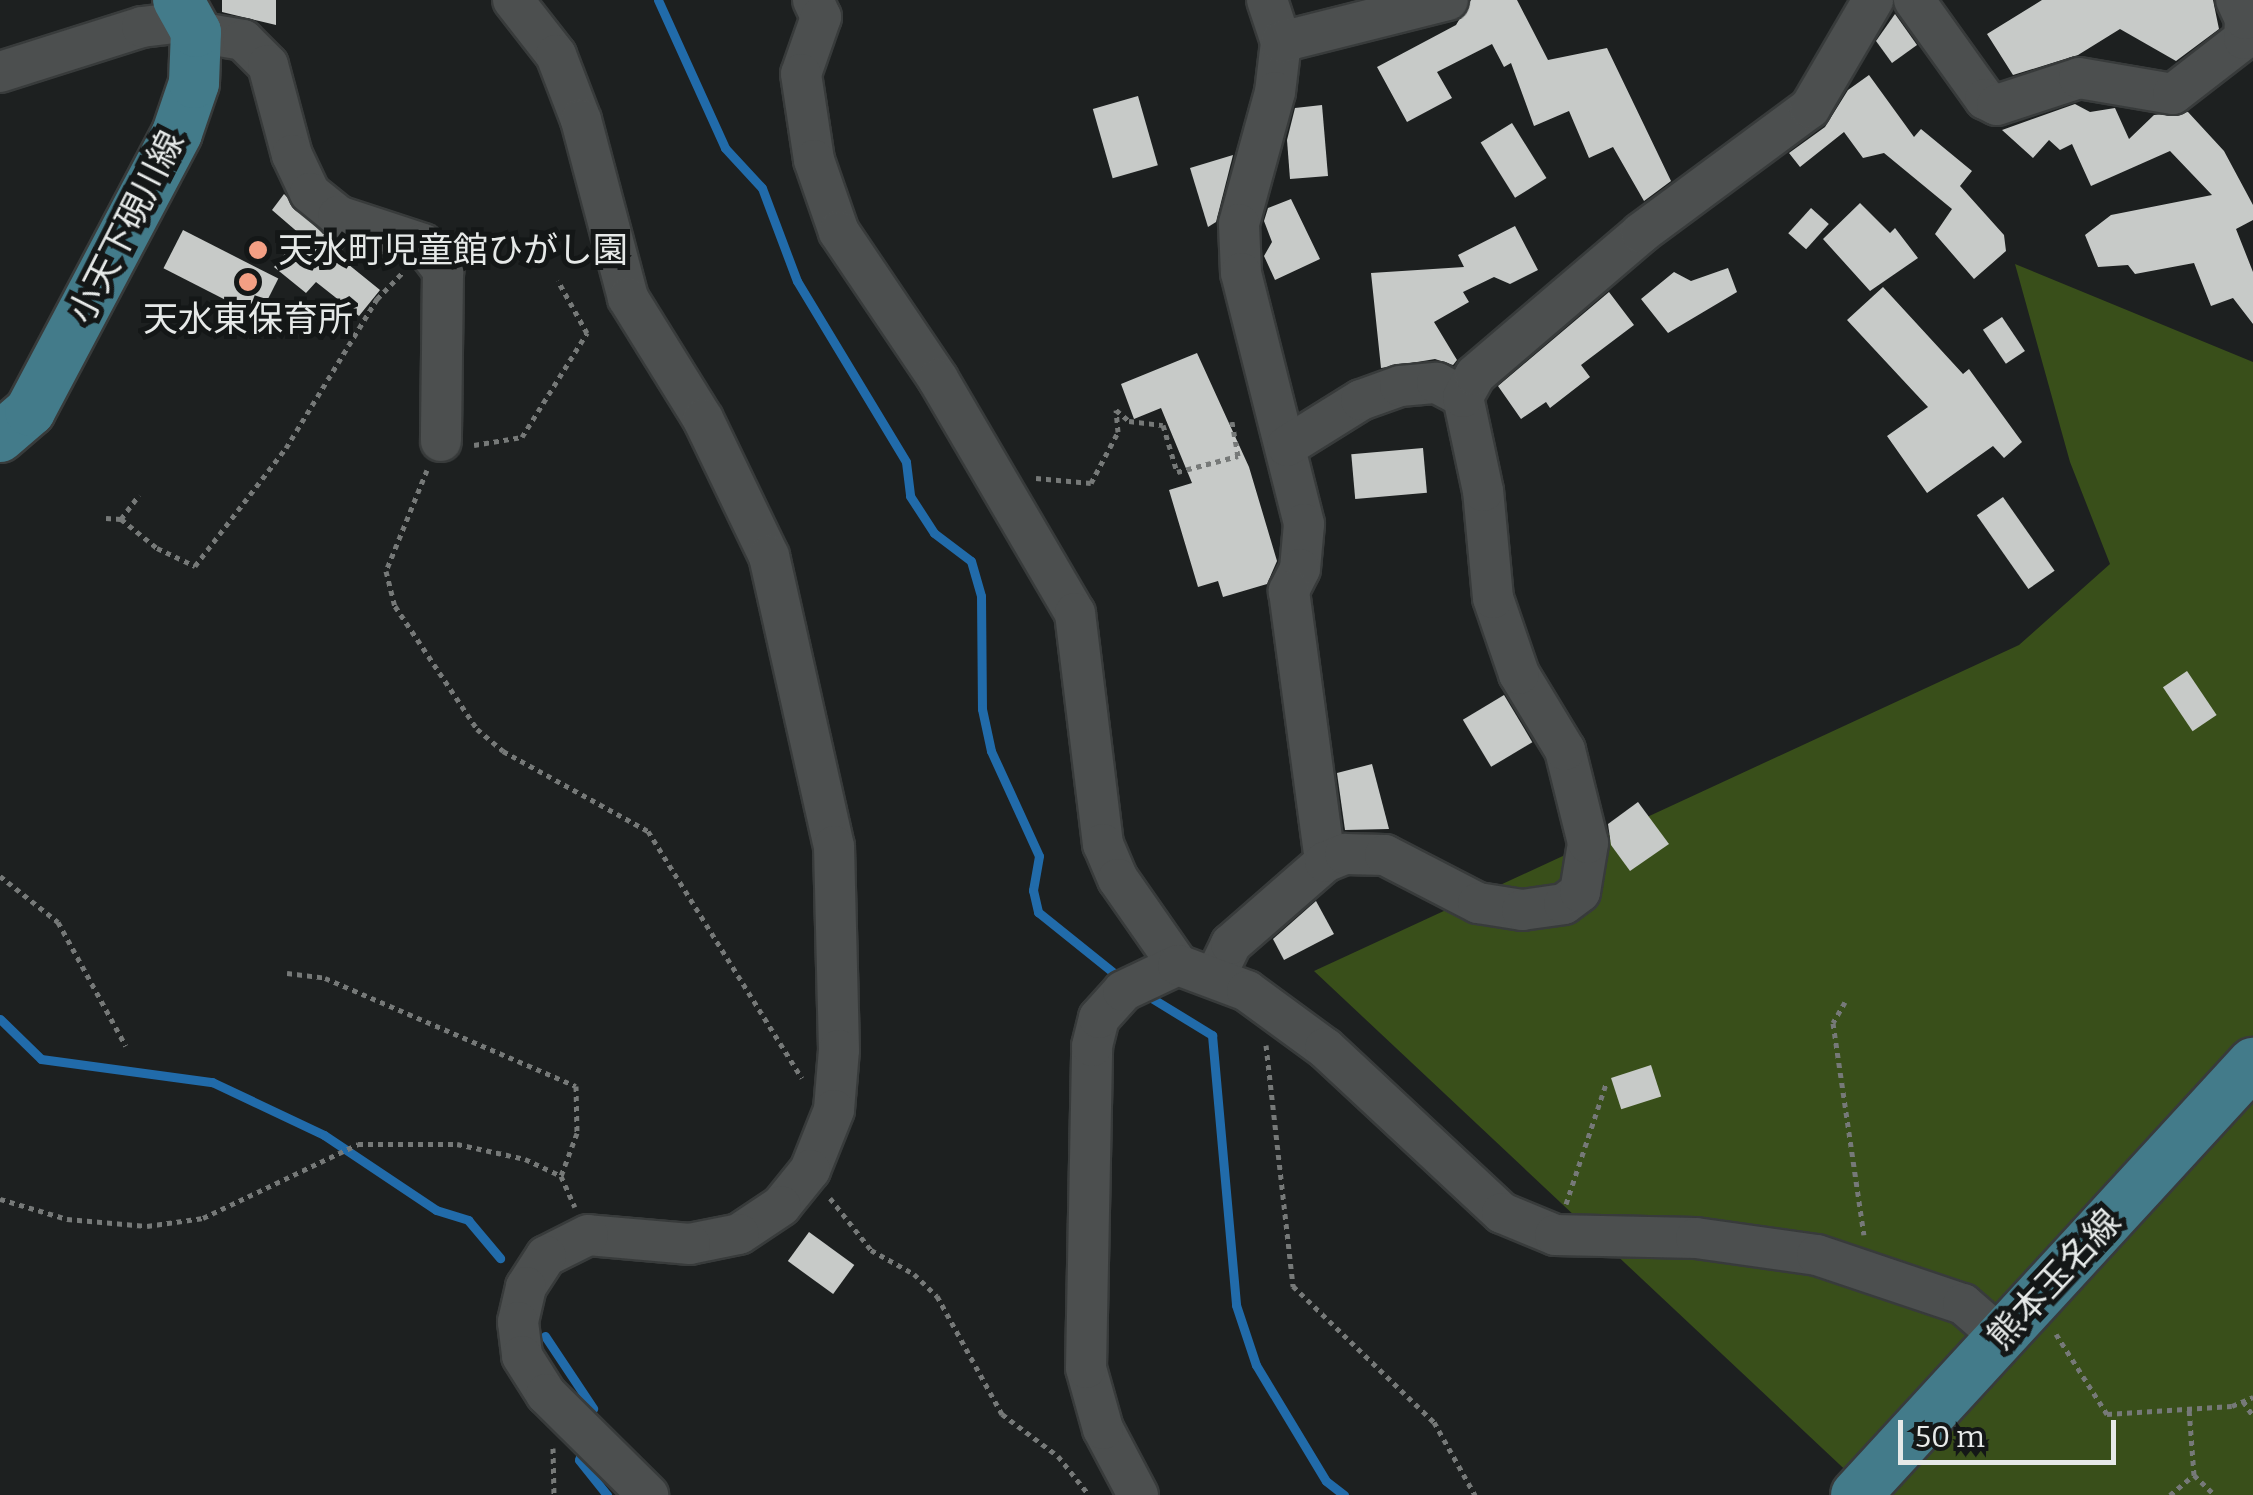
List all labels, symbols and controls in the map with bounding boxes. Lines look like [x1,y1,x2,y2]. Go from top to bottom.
street label: 小天下硯川線 [60,124,192,330]
place label: 天水町児童館ひがし園 [278,229,628,271]
marker: 天水町児童館ひがし園 [247,239,269,261]
marker: 天水東保育所 [237,271,259,293]
place label: 天水東保育所 [143,298,353,340]
street label: 熊本玉名線 [1979,1201,2129,1357]
scale bar [1903,1400,2120,1462]
text: 50 m [1915,1419,1985,1455]

